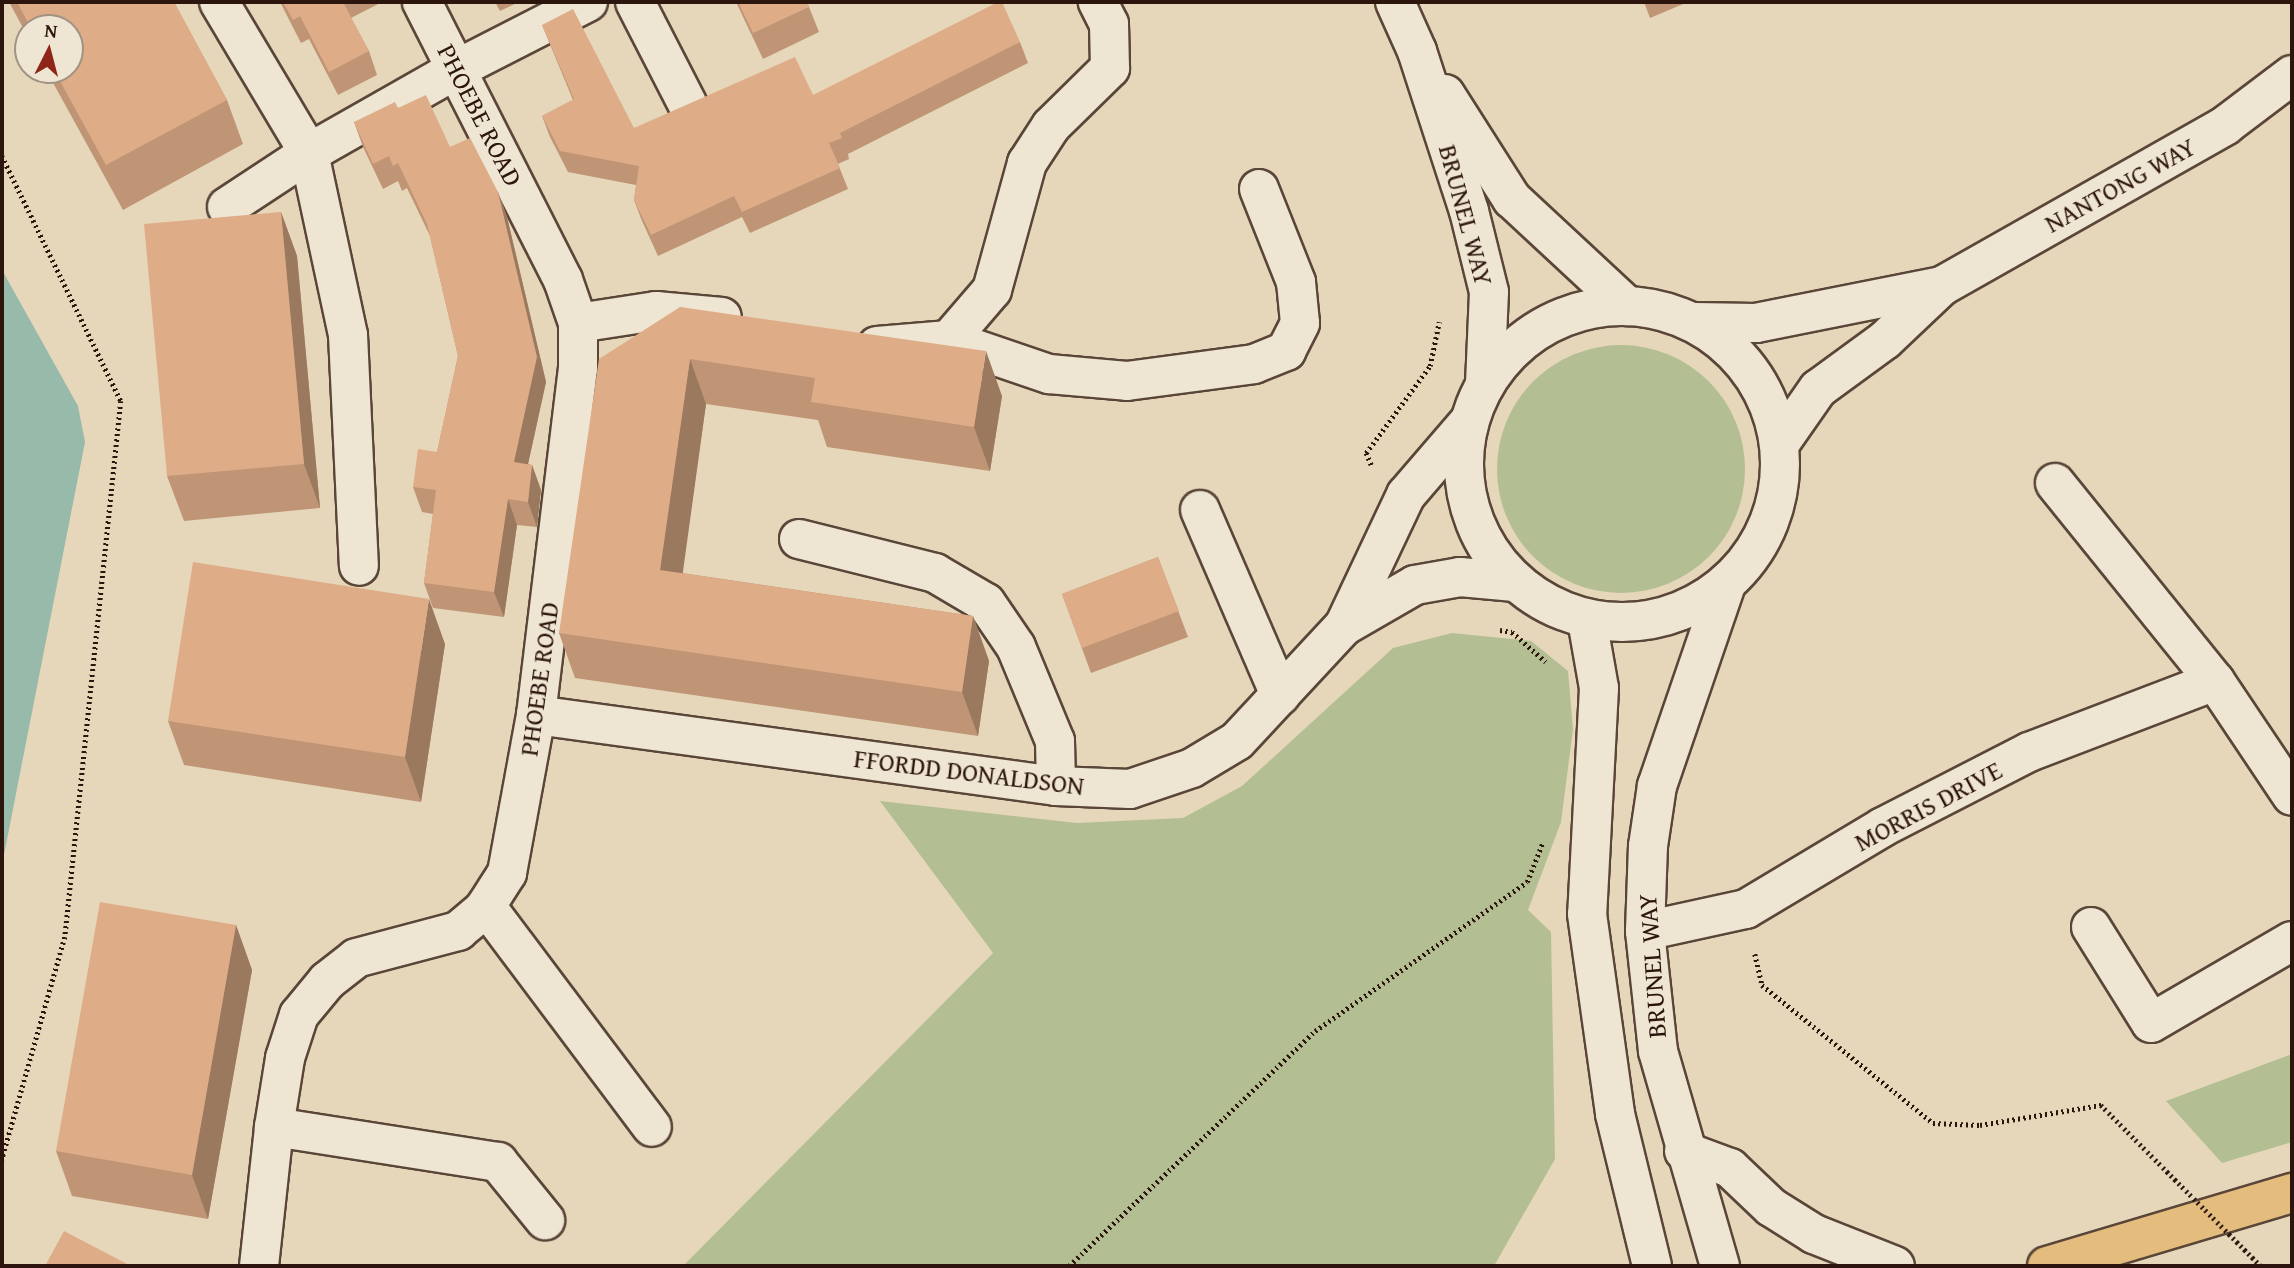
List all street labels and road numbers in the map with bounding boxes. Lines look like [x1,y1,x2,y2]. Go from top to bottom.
street label: PHOEBE ROAD [431,39,529,191]
street label: NANTONG WAY [2039,131,2201,239]
street label: BRUNEL WAY [1432,141,1500,289]
street label: PHOEBE ROAD [513,600,565,758]
street label: FFORDD DONALDSON [852,742,1086,802]
street label: MORRIS DRIVE [1849,754,2007,858]
street label: BRUNEL WAY [1631,893,1673,1039]

